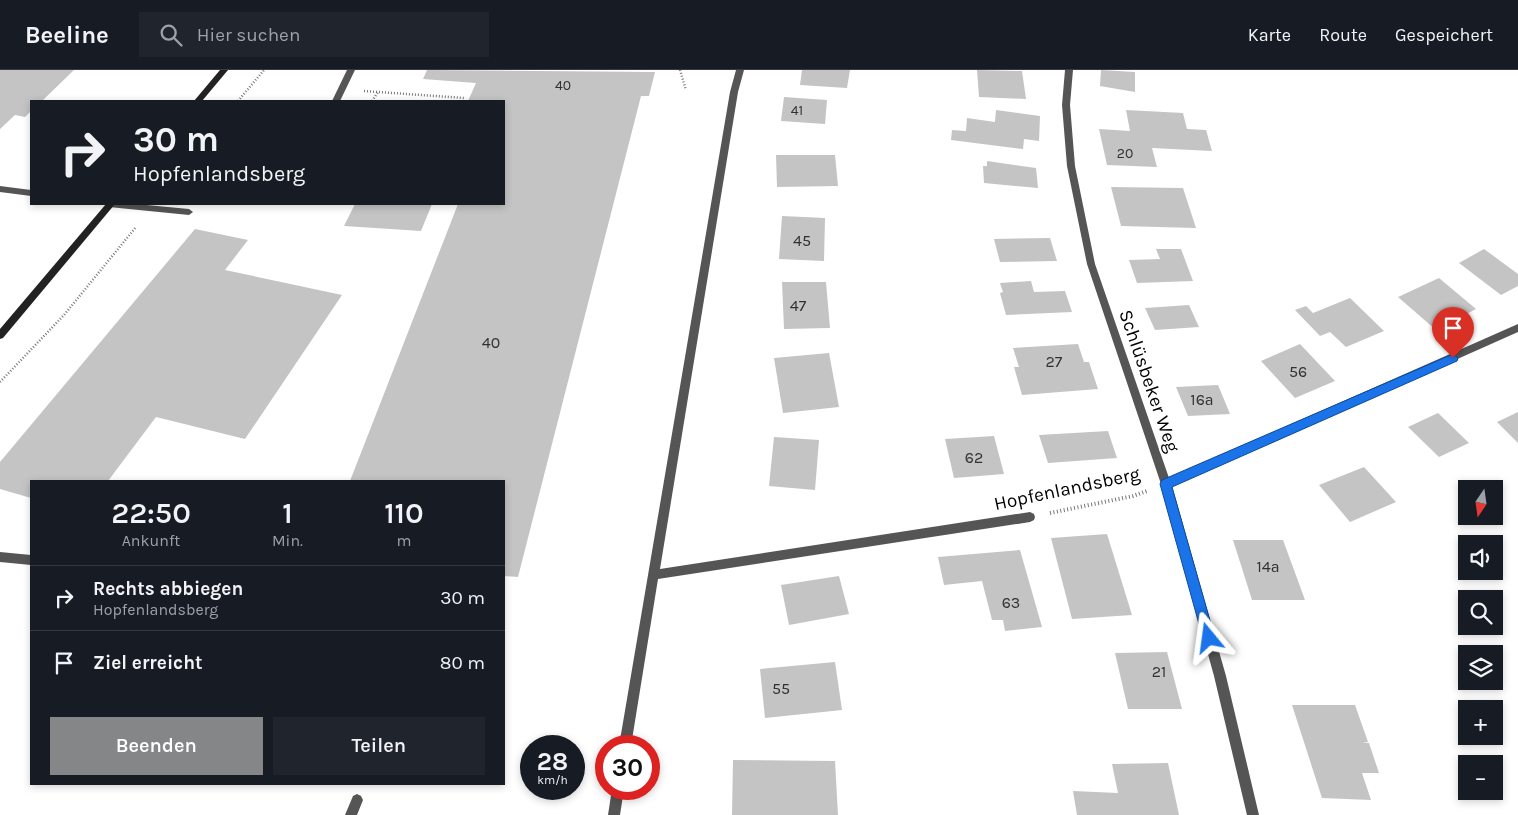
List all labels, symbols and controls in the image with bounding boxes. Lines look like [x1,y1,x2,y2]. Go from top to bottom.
search box [139,12,489,57]
text: Beeline [25,21,109,49]
icon: search [157,21,185,49]
text: Hier suchen [197,24,300,46]
text: Karte [1248,24,1291,46]
text: Route [1319,24,1367,46]
text: Gespeichert [1395,24,1493,46]
house number: 40 [555,77,571,94]
house number: 41 [791,102,803,119]
text: 30 m [133,119,219,160]
icon: right [50,120,115,185]
house number: 20 [1117,145,1133,162]
text: Hopfenlandsberg [133,161,305,187]
house number: 45 [793,231,811,250]
house number: 47 [790,296,807,315]
street label: Schlüsbeker Weg [1114,307,1184,455]
pin [1432,307,1474,358]
icon: arrive [1439,314,1467,342]
house number: 40 [482,333,500,352]
house number: 27 [1046,352,1063,371]
house number: 56 [1289,362,1307,381]
house number: 16a [1190,390,1214,409]
house number: 62 [965,448,983,467]
street label: Hopfenlandsberg [992,463,1142,515]
north arrow [1458,480,1502,525]
map controls [1458,480,1503,800]
text: 22:50 [111,495,191,531]
text: 1 [282,495,293,531]
text: 110 [384,495,424,531]
text: Ankunft [122,531,180,550]
text: Min. [272,531,303,550]
text: m [396,531,411,550]
button: sound [1458,535,1503,580]
house number: 14a [1256,557,1280,576]
text: Rechts abbiegen [93,578,243,600]
icon: right [50,584,78,612]
text: 30 m [440,587,485,609]
button: search [1458,590,1503,635]
house number: 63 [1002,593,1020,612]
text: Hopfenlandsberg [93,600,218,619]
position arrow [1182,611,1234,663]
button: layers [1458,645,1503,690]
icon: arrive [50,649,78,677]
text: Ziel erreicht [93,652,203,674]
text: 80 m [440,652,485,674]
house number: 21 [1152,662,1166,681]
house number: 55 [772,679,790,698]
button: + [1458,700,1503,745]
button: Beenden [50,717,263,775]
button: Teilen [273,717,485,775]
speed limit sign: 30 [595,735,660,800]
text: 28 [537,747,568,776]
button: − [1458,755,1503,800]
text: km/h [537,773,568,787]

